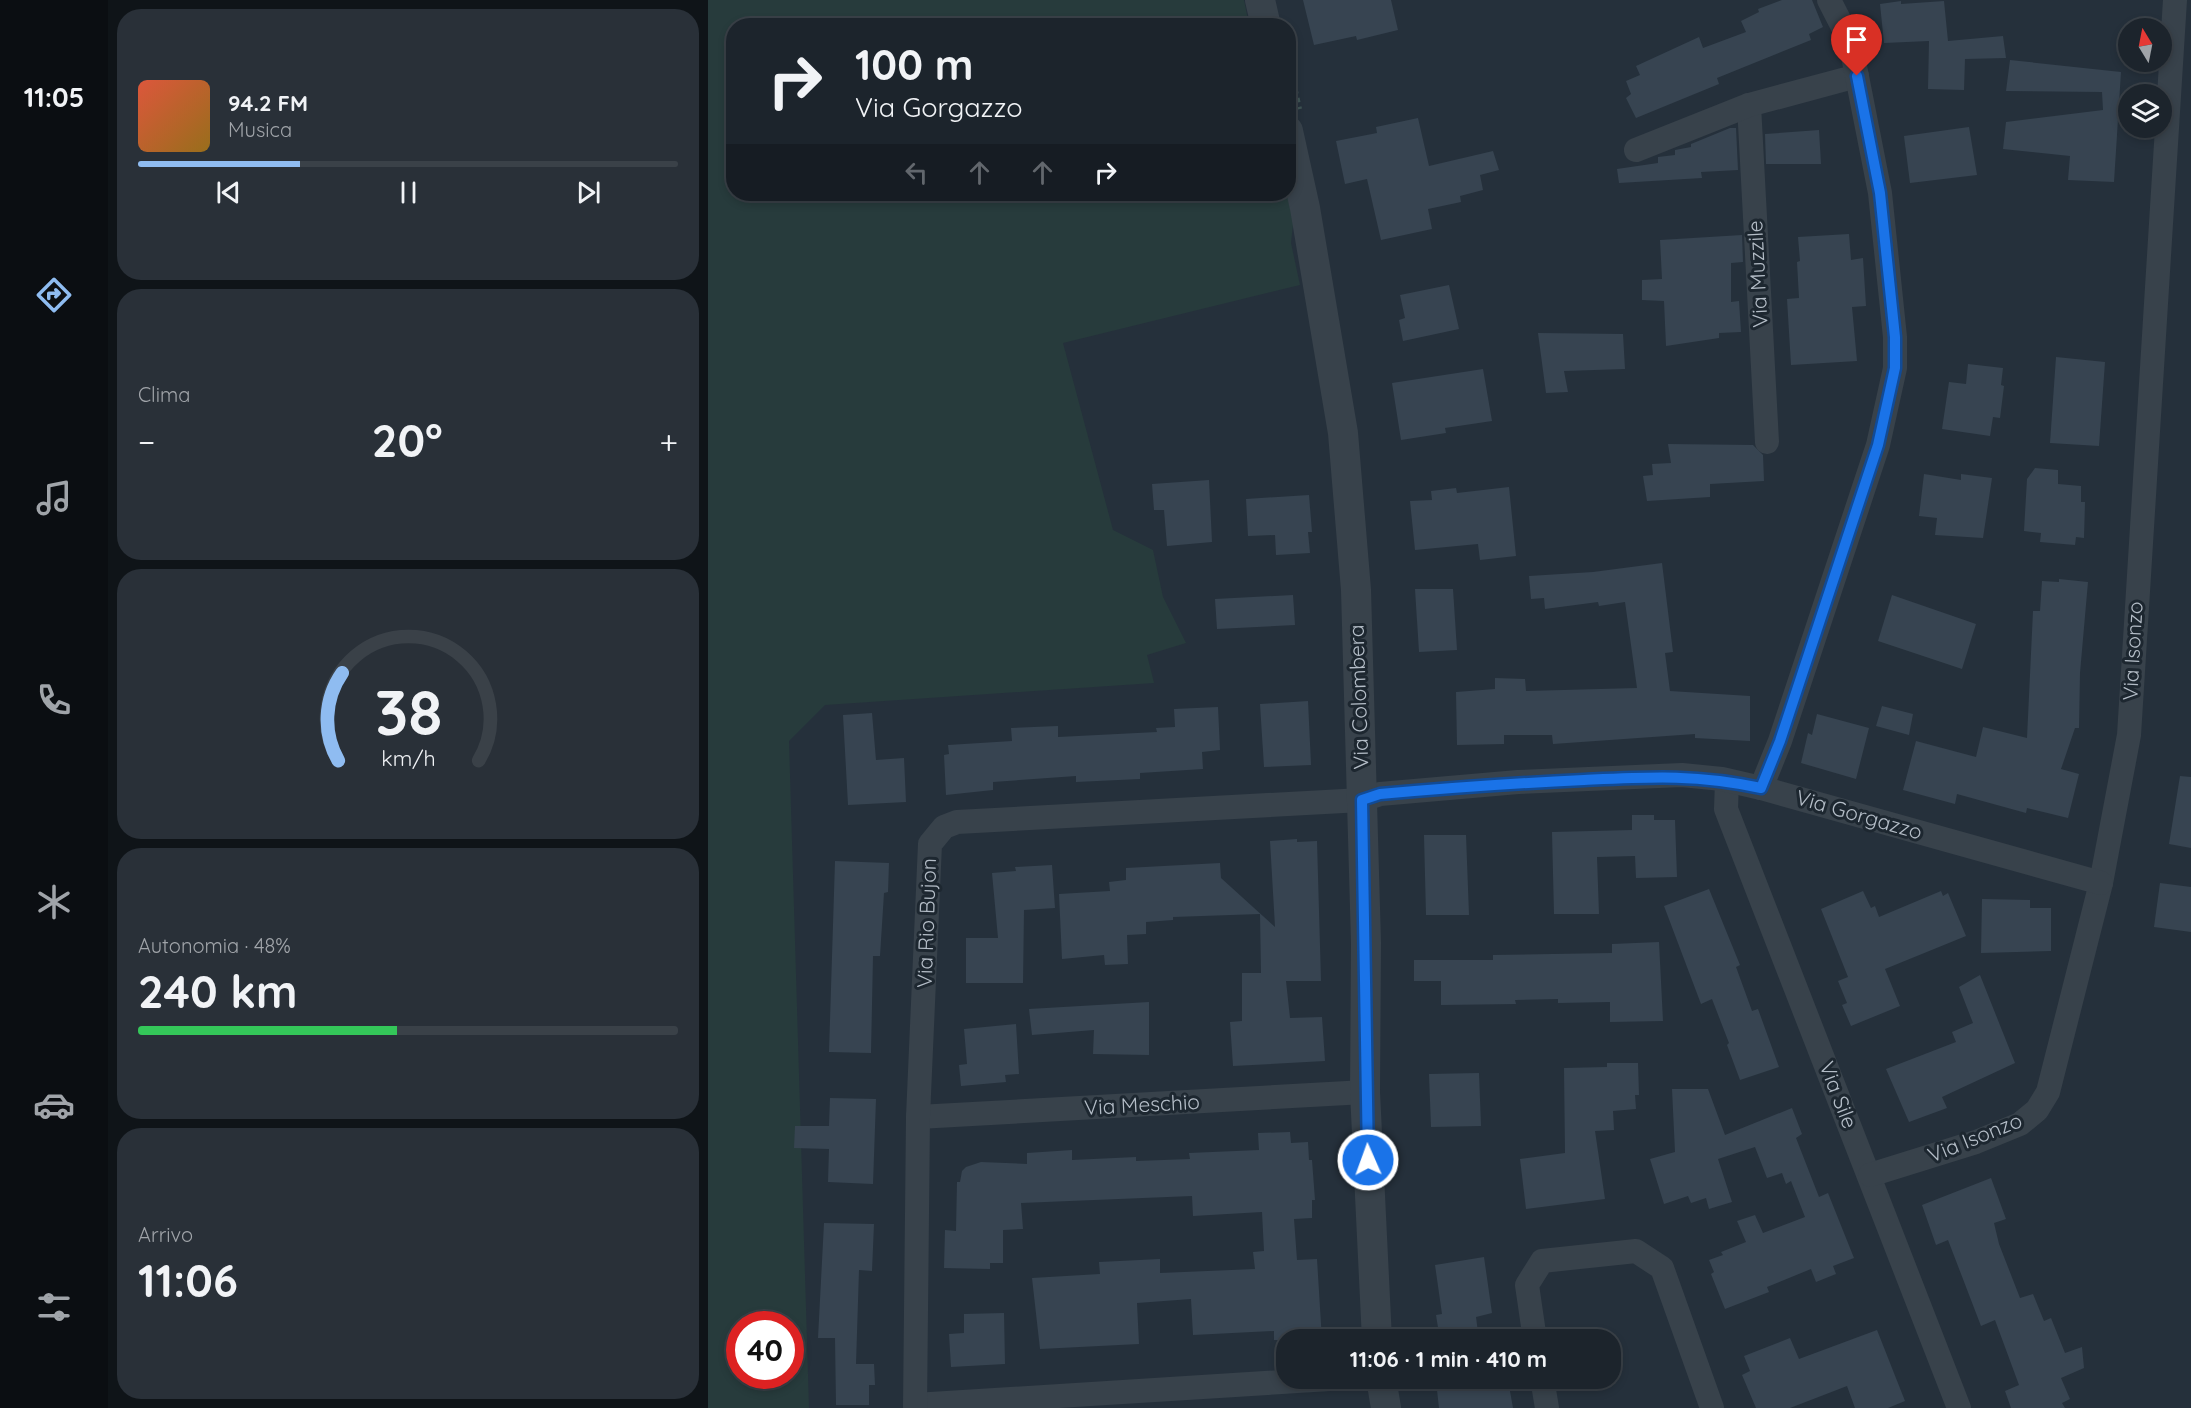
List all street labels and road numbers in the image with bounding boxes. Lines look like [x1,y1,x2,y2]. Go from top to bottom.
street label: Via Muzzile [1741,220,1773,328]
street label: Via Isonzo [2116,601,2148,701]
street label: Via Colombera [1342,624,1374,770]
street label: Via Gorgazzo [1793,784,1925,844]
street label: Via Rio Bujon [911,858,941,988]
street label: Via Sile [1814,1057,1864,1132]
street label: Via Meschio [1083,1088,1201,1120]
street label: Via Isonzo [1924,1106,2026,1168]

